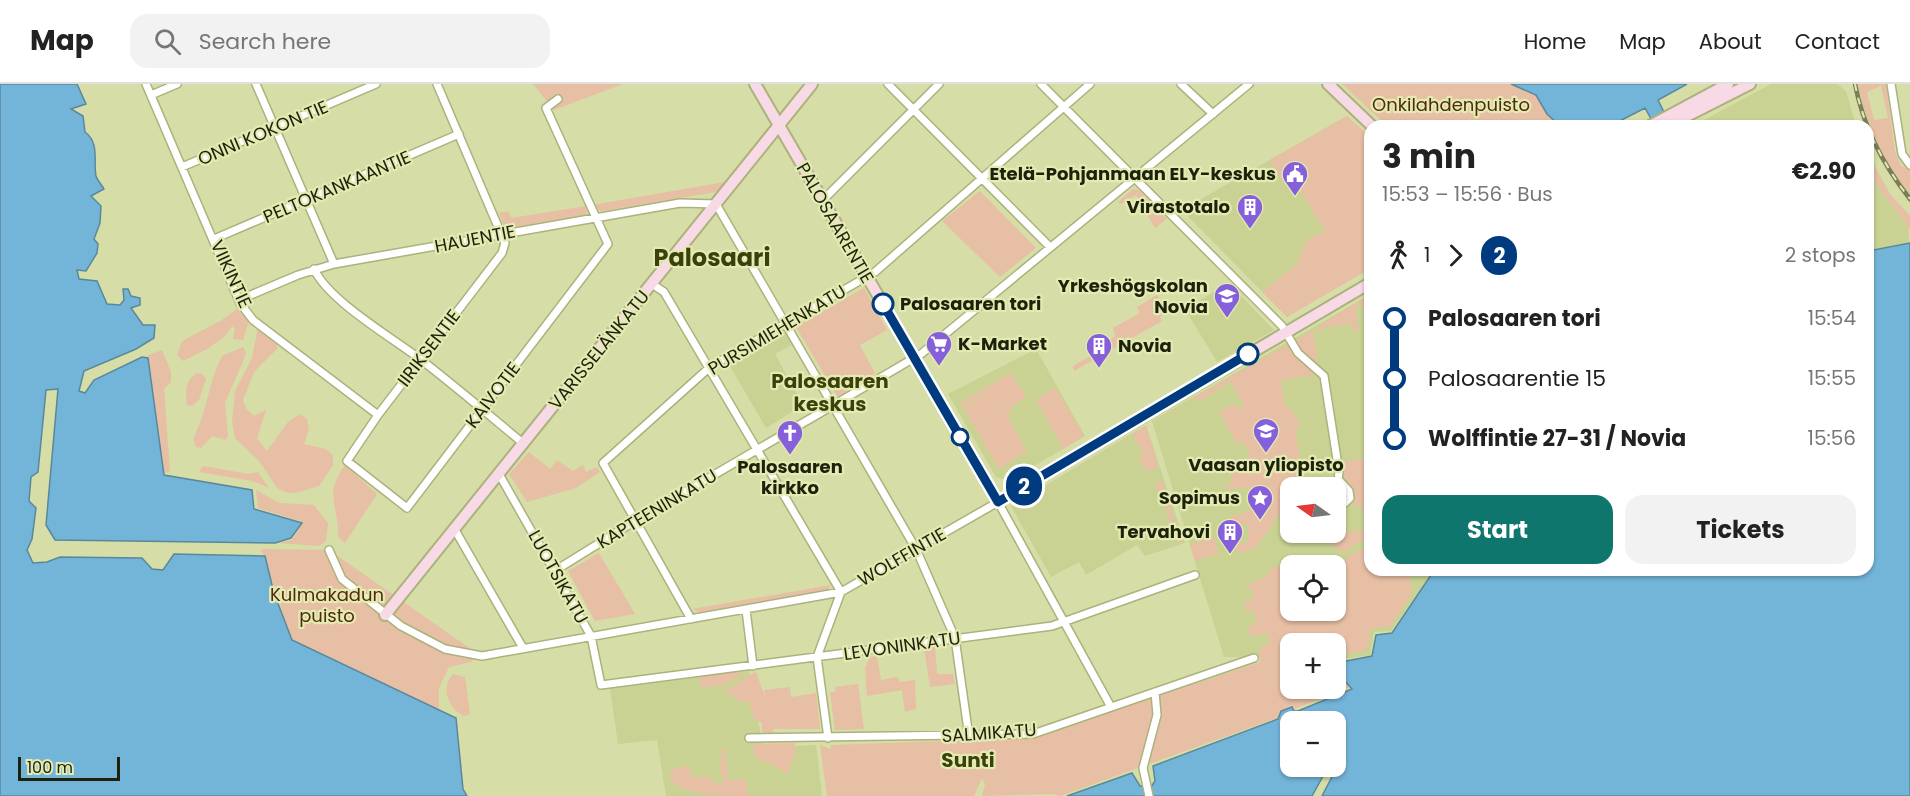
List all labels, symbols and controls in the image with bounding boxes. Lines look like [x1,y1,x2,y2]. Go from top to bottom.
search box [130,14,550,68]
text: Map [30,21,94,60]
icon: search [151,25,184,58]
text: Search here [199,26,331,57]
text: Home [1524,27,1586,56]
text: Map [1619,27,1666,56]
text: About [1699,27,1762,56]
text: Contact [1795,27,1880,56]
park label: Onkilahdenpuisto [1372,92,1530,117]
street label: ONNI KOKON TIE [194,94,332,171]
text: 3 min [1382,133,1476,180]
street label: PELTOKANKAANTIE [259,144,414,229]
text: €2.90 [1792,156,1856,187]
street label: PALOSAARENTIE [791,158,880,288]
public building icon: Etelä-Pohjanmaan ELY-keskus [1280,159,1310,197]
place label: Etelä-Pohjanmaan ELY-keskus [990,161,1276,186]
text: 15:53 – 15:56 · Bus [1382,180,1553,208]
building icon: Virastotalo [1235,192,1265,230]
place label: Virastotalo [1127,194,1230,219]
street label: HAUENTIE [432,218,518,259]
street label: VIIKINTIE [205,236,258,312]
icon: walk [1382,239,1415,272]
icon: forward [1439,239,1472,272]
district label: Palosaari [654,241,770,274]
text: 1 [1424,241,1430,269]
text: 2 [1493,241,1505,270]
text: 2 stops [1785,241,1856,269]
place label: Yrkeshögskolan Novia [1058,273,1208,319]
street label: PURSIMIEHENKATU [703,278,850,381]
school or university icon: Yrkeshögskolan Novia [1212,281,1242,319]
street label: VARISSELÄNKATU [543,285,655,415]
place label: Palosaaren tori [900,291,1041,316]
marker: Palosaaren tori [872,293,894,315]
text: Palosaaren tori [1428,303,1601,334]
street label: IIRIKSENTIE [391,304,466,392]
text: 15:54 [1808,304,1856,332]
supermarket icon: K-Market [924,329,954,367]
place label: K-Market [958,331,1047,356]
building icon: Novia [1084,331,1114,369]
place label: Novia [1118,333,1172,358]
unlabelled marker [1237,343,1259,365]
street label: KAIVOTIE [459,356,526,433]
text: Palosaarentie 15 [1428,363,1606,394]
text: 15:55 [1808,364,1856,392]
district label: Palosaaren keskus [771,367,889,418]
school or university icon: Vaasan yliopisto [1251,416,1281,454]
church icon: Palosaaren kirkko [775,418,805,456]
text: Wolffintie 27-31 / Novia [1428,423,1686,454]
text: 15:56 [1808,424,1856,452]
unlabelled marker [951,428,969,446]
place label: Vaasan yliopisto [1188,452,1344,477]
place label: Palosaaren kirkko [737,454,843,500]
street label: KAPTEENINKATU [592,463,722,554]
line badge: 2 [1004,466,1044,506]
text: 2 [1018,472,1030,501]
north arrow [1280,477,1346,543]
map controls [1280,477,1346,777]
place icon: Sopimus [1245,483,1275,521]
place label: Sopimus [1159,485,1240,510]
button: Start [1382,495,1613,564]
button: Tickets [1625,495,1856,564]
building icon: Tervahovi [1215,517,1245,555]
place label: Tervahovi [1117,519,1210,544]
street label: WOLFFINTIE [853,521,950,592]
street label: LUOTSIKATU [522,525,594,628]
button: locate [1280,555,1346,621]
park label: Kulmakadun puisto [270,582,384,628]
street label: LEVONINKATU [842,625,962,666]
button: + [1280,633,1346,699]
button: − [1280,711,1346,777]
street label: SALMIKATU [941,717,1037,748]
district label: Sunti [941,746,995,774]
scale bar [18,754,120,782]
text: 100 m [27,756,73,779]

